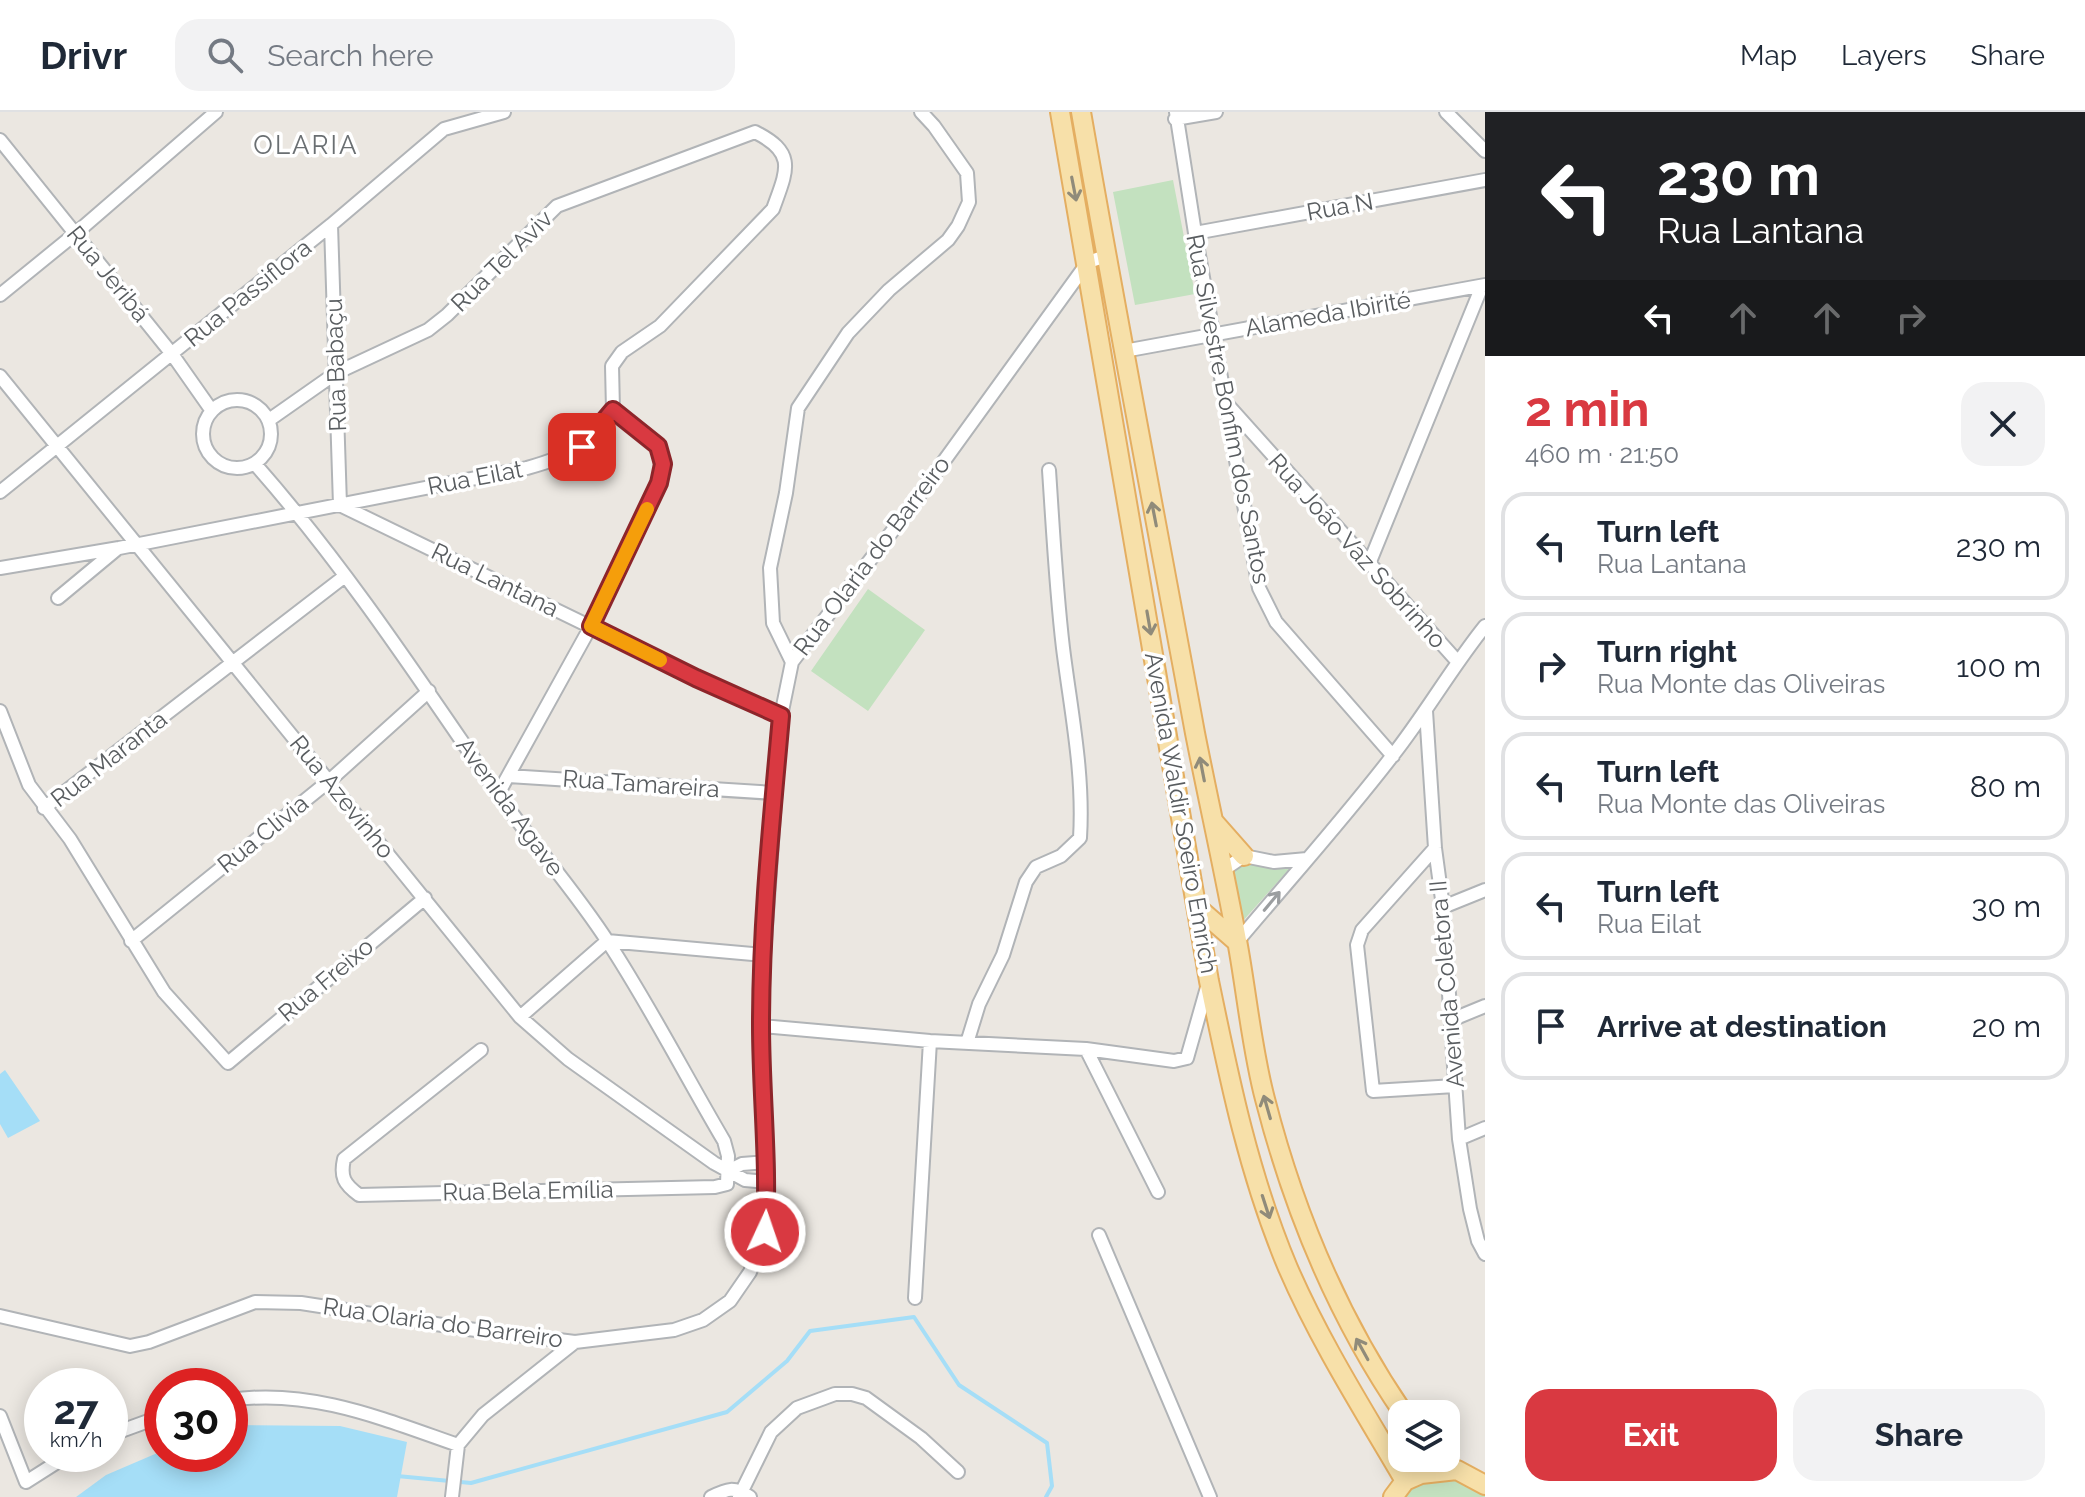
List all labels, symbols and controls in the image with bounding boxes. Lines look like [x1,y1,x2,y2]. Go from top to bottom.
search box [175,19,735,91]
text: Drivr [40,33,127,78]
icon: search [203,33,247,77]
text: Search here [267,38,434,73]
text: Map [1740,39,1797,72]
text: Layers [1841,39,1927,72]
text: Share [1971,39,2045,72]
district label: OLARIA [253,130,359,160]
text: 230 m [1657,142,1820,208]
icon: left [1525,144,1629,248]
one-way arrow [1068,175,1083,201]
street label: Rua N [1304,186,1376,227]
street label: Rua Tel Aviv [445,204,559,317]
text: Rua Lantana [1657,209,1864,251]
street label: Rua Jeribá [61,220,156,328]
street label: Rua Silvestre Bonfim dos Santos [1180,232,1277,586]
street label: Rua Passiflora [178,233,317,353]
street label: Alameda Ibirité [1243,285,1413,342]
icon: left [1637,296,1681,340]
icon: ahead [1721,296,1765,340]
icon: ahead [1805,296,1849,340]
icon: right [1889,296,1933,340]
street label: Rua Babaçu [319,298,352,432]
text: 2 min [1525,381,1650,437]
button: close [1961,382,2045,466]
pin [548,413,616,481]
icon: arrive [560,425,604,469]
text: 460 m · 21:50 [1525,439,1679,469]
street label: Rua João Vaz Sobrinho [1262,447,1453,654]
street label: Rua Olaria do Barreiro [787,450,956,661]
street label: Rua Eilat [425,454,525,501]
one-way arrow [1146,502,1161,527]
text: Turn left [1597,514,1719,549]
icon: left [1529,524,1573,568]
text: 230 m [1956,529,2041,564]
street label: Rua Lantana [427,536,564,623]
text: Rua Lantana [1597,549,1747,579]
one-way arrow [1143,610,1158,635]
text: Turn right [1597,634,1737,669]
icon: right [1529,644,1573,688]
text: 100 m [1956,649,2041,684]
street label: Avenida Waldir Soeiro Emrich [1139,650,1224,976]
text: Rua Monte das Oliveiras [1597,669,1885,699]
street label: Rua Maranta [45,704,173,813]
street label: Rua Azevinho [284,729,401,864]
street label: Avenida Agave [450,732,570,882]
text: Turn left [1597,754,1719,789]
one-way arrow [1194,757,1209,783]
street label: Rua Tamareira [562,764,721,803]
icon: left [1529,764,1573,808]
text: 80 m [1970,769,2041,804]
street label: Rua Clívia [211,788,314,879]
text: Rua Monte das Oliveiras [1597,789,1885,819]
text: Turn left [1597,874,1719,909]
street label: Avenida Coletora II [1423,879,1470,1089]
icon: left [1529,884,1573,928]
text: 30 m [1971,889,2041,924]
one-way arrow [1263,891,1281,911]
text: Rua Eilat [1597,909,1701,939]
street label: Rua Freixo [272,931,379,1028]
icon: arrive [1529,1004,1573,1048]
text: Arrive at destination [1597,1009,1887,1044]
text: 20 m [1972,1009,2041,1044]
one-way arrow [1259,1095,1274,1121]
street label: Rua Bela Emília [442,1175,614,1206]
position arrow [723,1190,807,1274]
one-way arrow [1260,1194,1275,1219]
street label: Rua Olaria do Barreiro [321,1291,565,1354]
one-way arrow [1354,1337,1369,1361]
speed limit sign: 30 [144,1368,248,1472]
text: 27 [53,1386,98,1433]
button: Exit [1525,1389,1777,1481]
button: Share [1793,1389,2045,1481]
map controls [1388,1400,1460,1472]
button: layers [1388,1400,1460,1472]
text: km/h [50,1428,102,1452]

